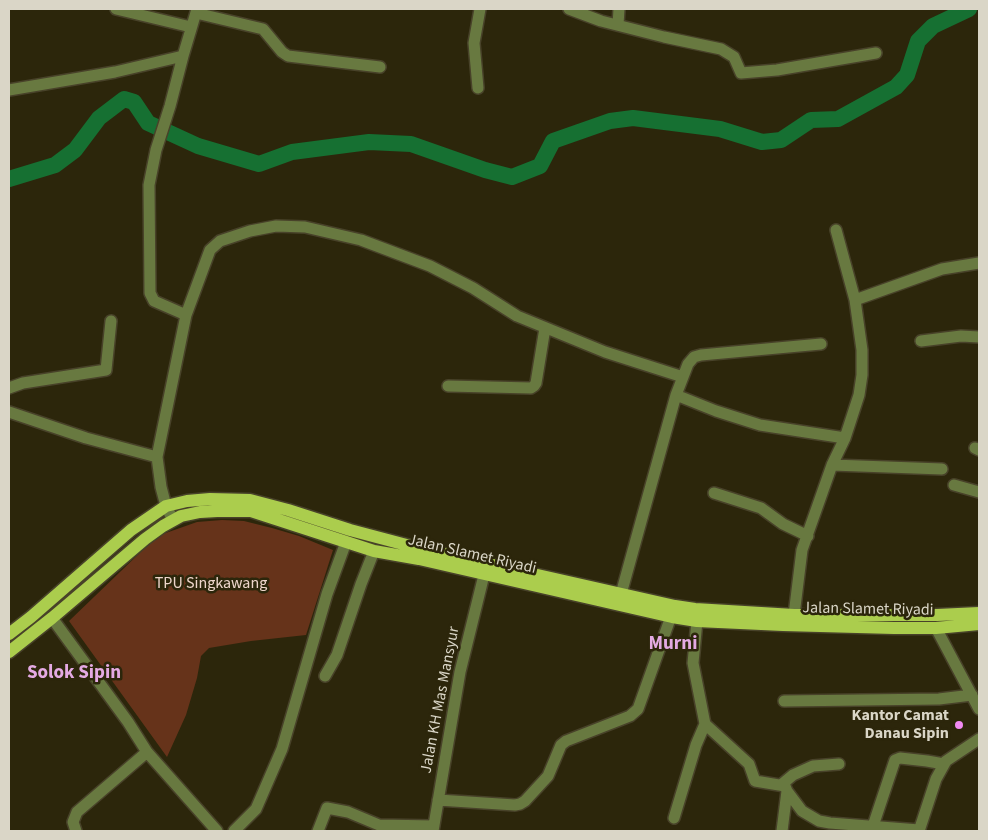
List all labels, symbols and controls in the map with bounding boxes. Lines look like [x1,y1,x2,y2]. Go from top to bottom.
street label: Jalan Slamet Riyadi [406,531,538,579]
park label: TPU Singkawang [155,574,267,594]
street label: Jalan Slamet Riyadi [802,599,934,621]
street label: Jalan KH Mas Mansyur [417,625,465,775]
district label: Murni [649,634,697,656]
district label: Solok Sipin [27,663,121,685]
place label: Kantor Camat Danau Sipin [852,706,949,744]
marker: Kantor Camat Danau Sipin [953,719,965,731]

